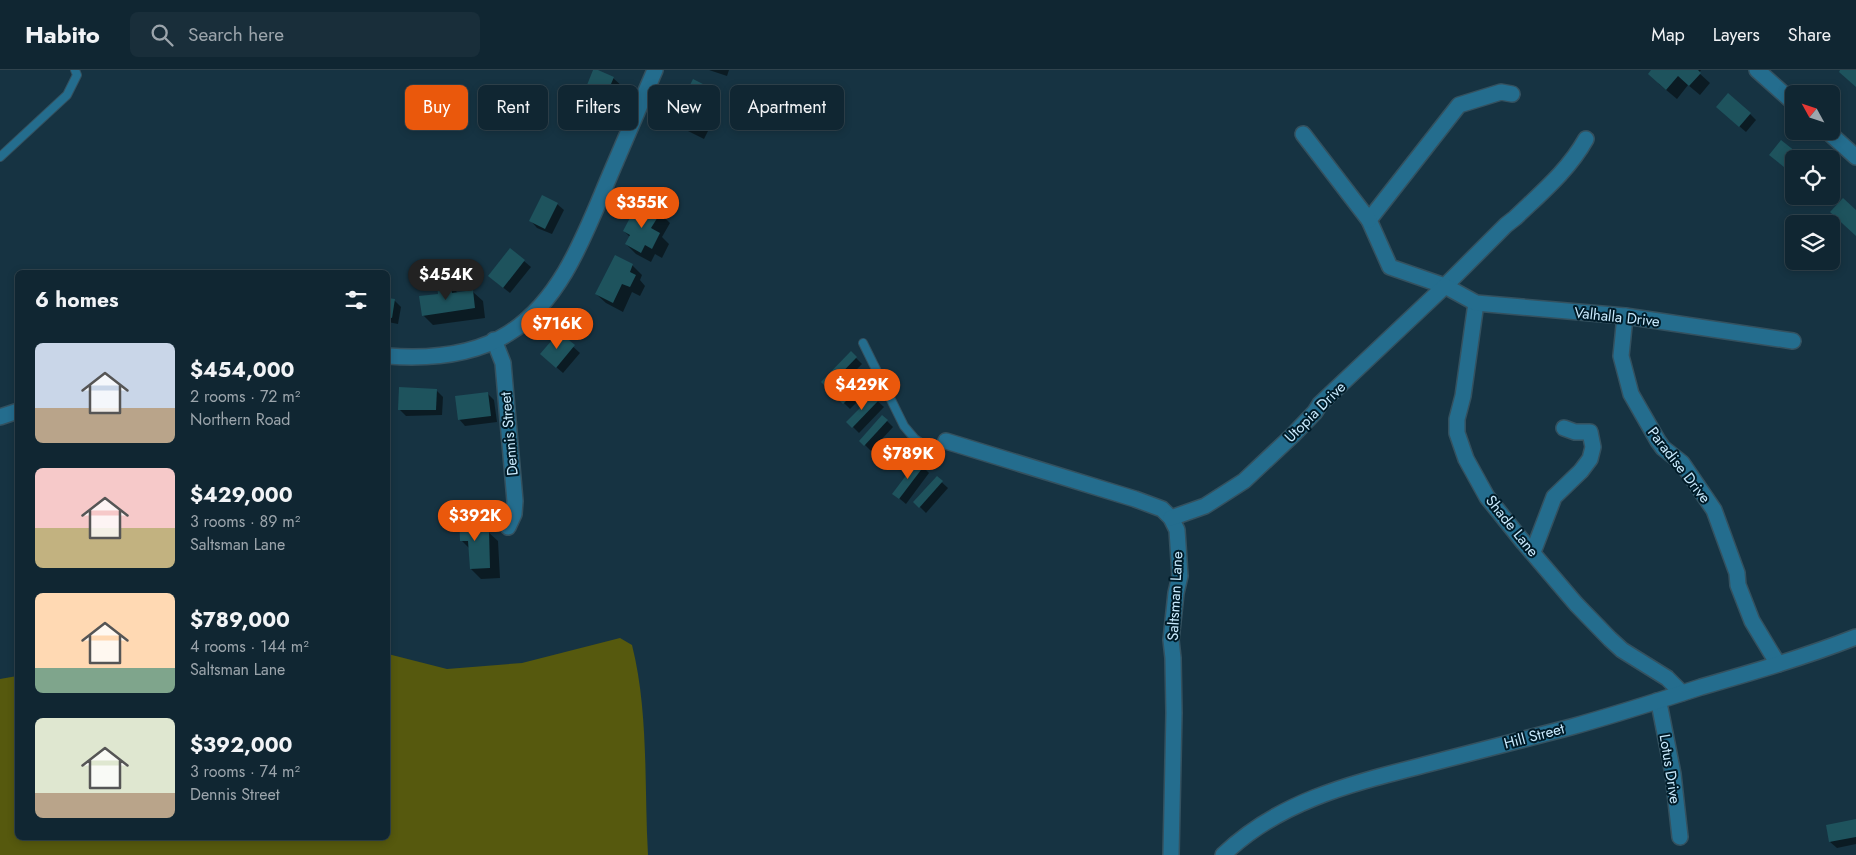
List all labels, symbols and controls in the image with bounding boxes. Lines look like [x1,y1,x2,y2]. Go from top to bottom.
search box [130,12,480,57]
text: Habito [25,17,100,52]
icon: search [148,21,176,49]
text: Search here [188,21,284,48]
text: Map [1651,22,1685,48]
text: Layers [1713,22,1760,48]
text: Share [1788,22,1831,48]
chip: Buy [405,85,468,130]
chip: Rent [478,85,548,130]
chip: Filters [558,85,638,130]
chip: New [648,85,720,130]
chip: Apartment [730,85,844,130]
north arrow [1785,85,1840,140]
map controls [1785,85,1840,270]
button: locate [1785,150,1840,205]
pin: $355K [607,186,677,229]
text: $355K [616,191,668,214]
button: layers [1785,215,1840,270]
pin: $454K [411,258,481,301]
text: $454K [419,263,473,286]
text: 6 homes [35,285,119,315]
icon: filters [342,286,370,314]
street label: Valhalla Drive [1573,302,1661,332]
pin: $716K [522,308,592,350]
text: $716K [532,312,582,335]
text: $454,000 [190,355,294,385]
icon: home [75,363,135,423]
pin: $429K [827,368,897,411]
text: $429K [835,373,889,396]
street label: Utopia Drive [1279,376,1351,448]
text: 2 rooms · 72 m² [190,385,300,408]
street label: Dennis Street [494,391,524,477]
text: Northern Road [190,408,290,431]
street label: Paradise Drive [1642,422,1716,508]
pin: $789K [873,438,943,480]
text: $789K [882,442,934,465]
text: $429,000 [190,480,293,510]
icon: home [75,488,135,548]
street label: Shade Lane [1480,490,1544,562]
pin: $392K [440,500,510,542]
text: $392K [449,504,501,527]
text: 3 rooms · 89 m² [190,510,300,533]
text: Saltsman Lane [190,533,285,556]
street label: Saltsman Lane [1162,551,1188,641]
text: $789,000 [190,605,290,635]
icon: home [75,613,135,673]
text: 4 rooms · 144 m² [190,635,309,658]
text: Saltsman Lane [190,658,285,681]
street label: Hill Street [1501,717,1567,755]
text: $392,000 [190,730,292,760]
street label: Lotus Drive [1654,733,1686,806]
icon: home [75,738,135,798]
text: 3 rooms · 74 m² [190,760,300,783]
text: Dennis Street [190,783,280,806]

